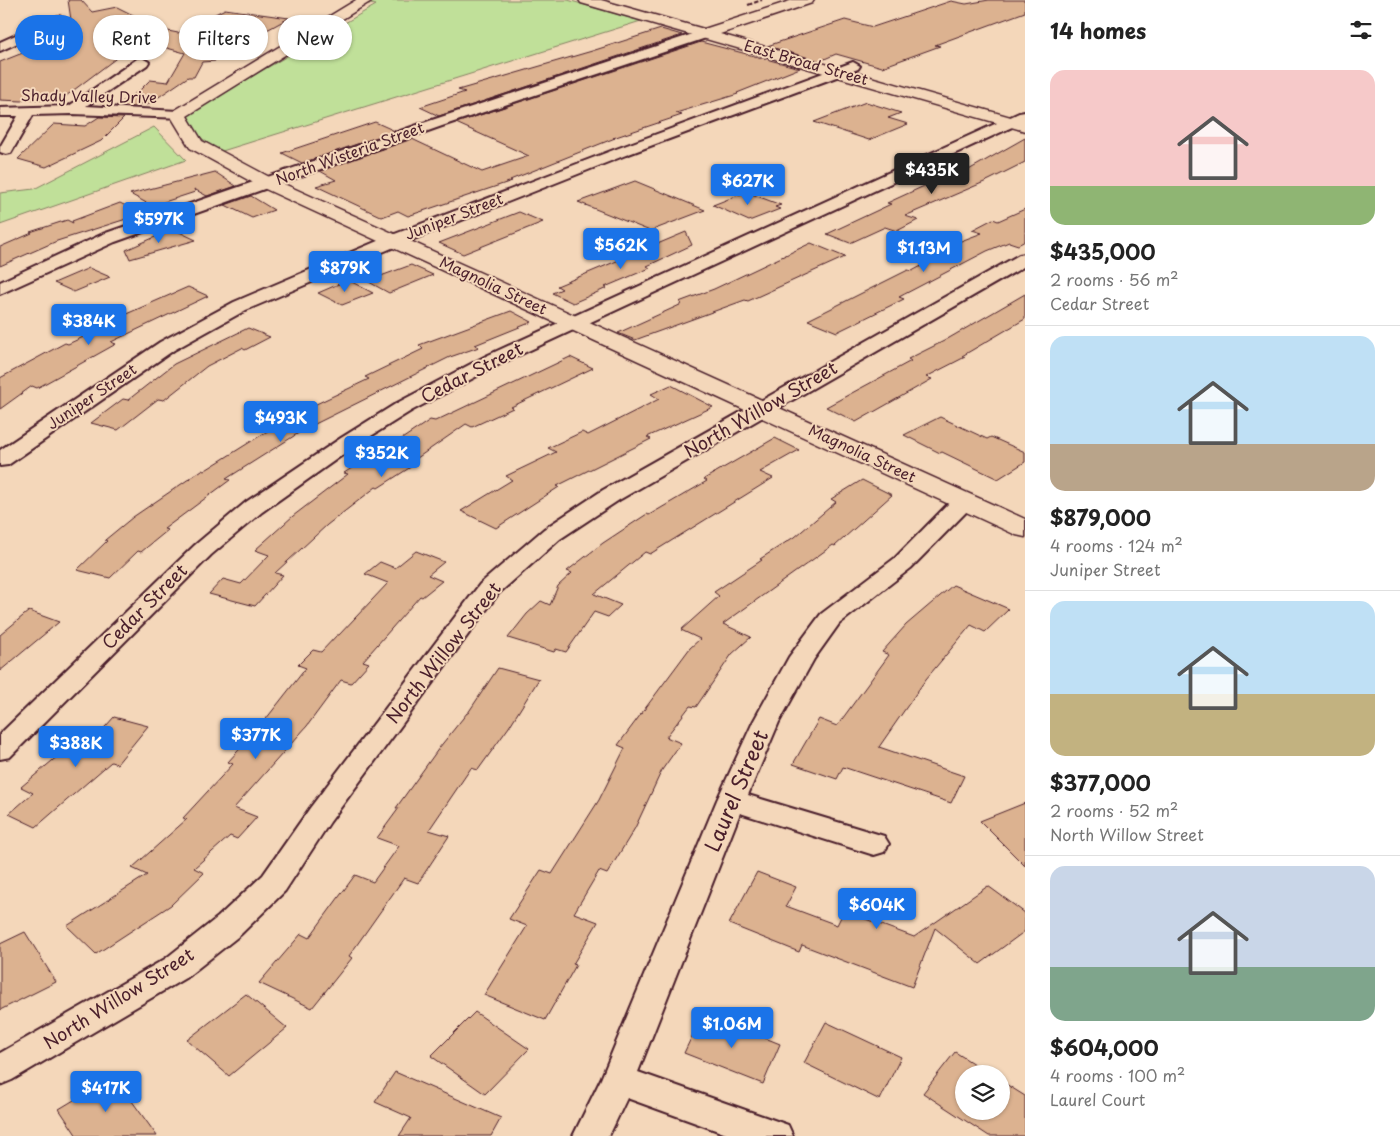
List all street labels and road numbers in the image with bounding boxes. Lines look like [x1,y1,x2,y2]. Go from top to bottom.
street label: East Broad Street [742,33,871,90]
street label: Shady Valley Drive [21,83,157,108]
street label: North Wisteria Street [272,115,427,190]
street label: Juniper Street [401,186,506,245]
street label: Magnolia Street [436,250,551,320]
street label: Cedar Street [415,334,527,409]
street label: North Willow Street [679,354,842,464]
street label: Juniper Street [42,357,141,434]
street label: Magnolia Street [805,418,920,488]
street label: Cedar Street [95,557,193,655]
street label: North Willow Street [379,576,507,729]
street label: Laurel Street [695,724,775,856]
street label: North Willow Street [38,940,199,1055]

